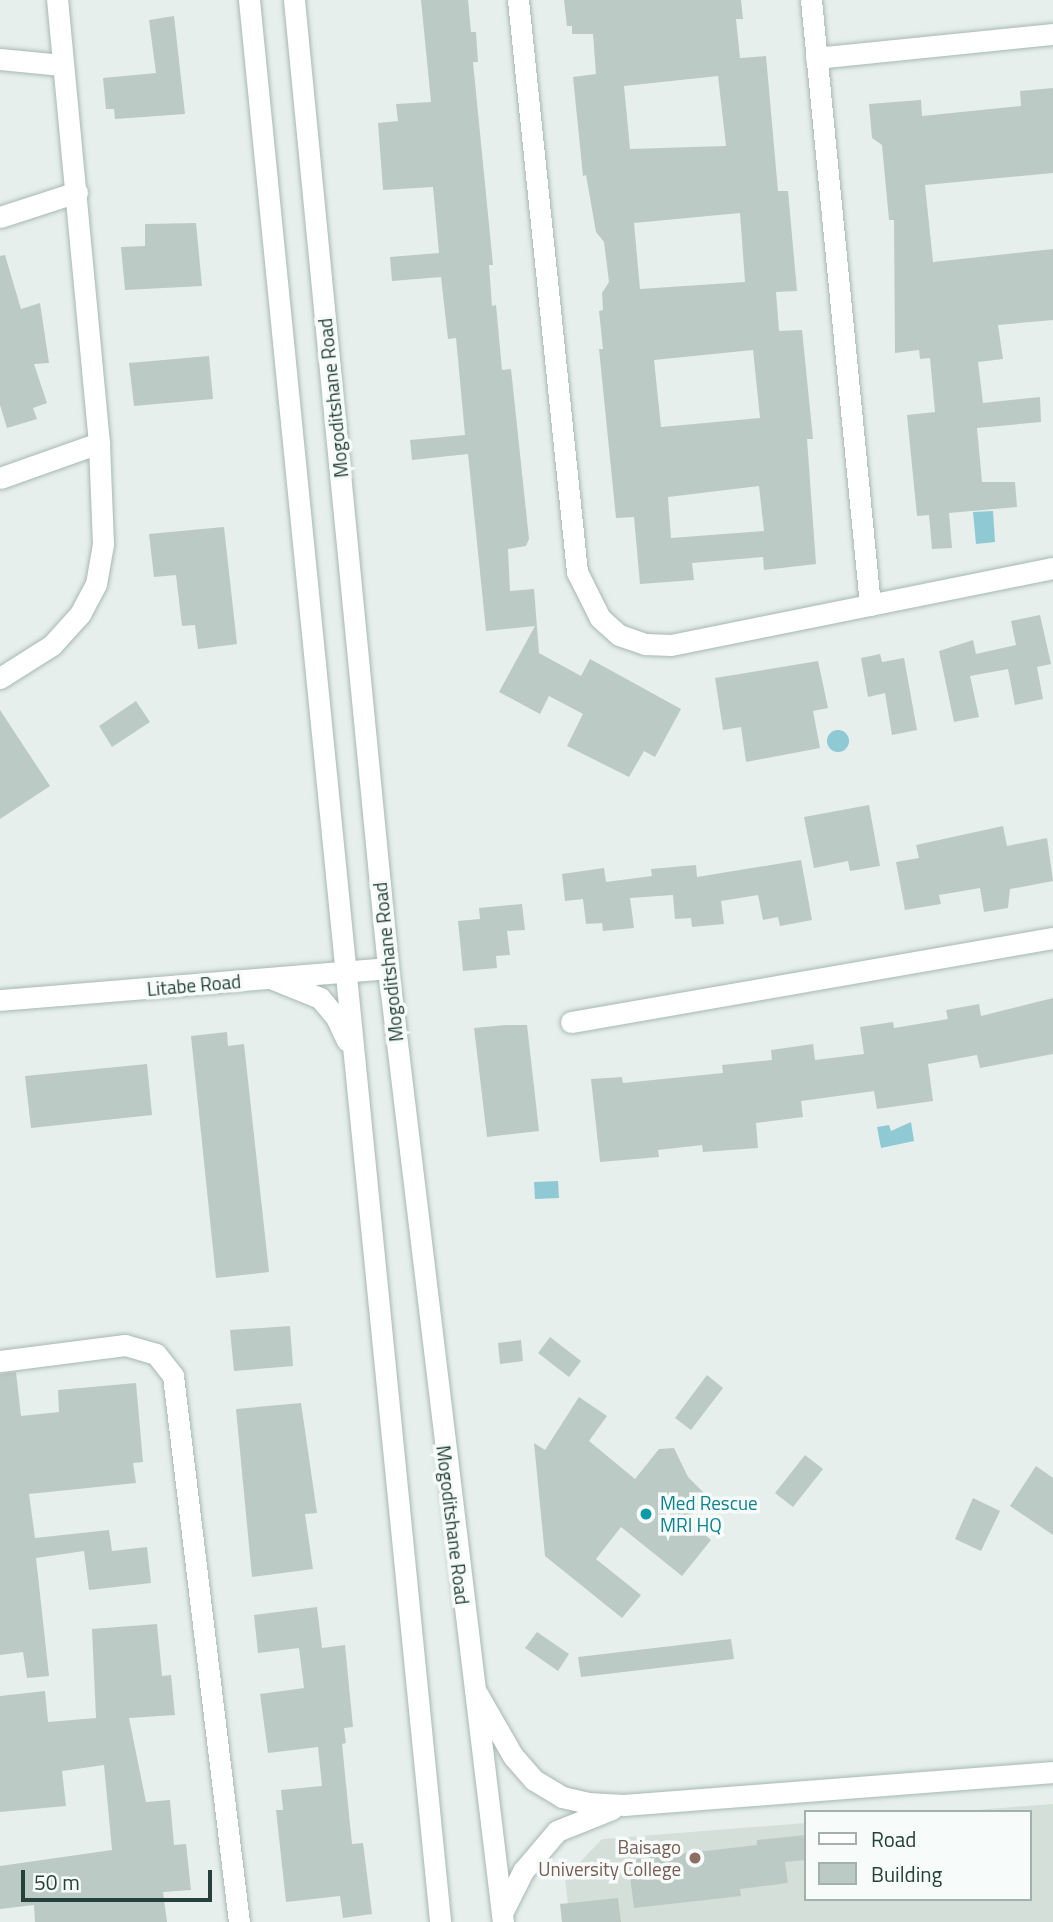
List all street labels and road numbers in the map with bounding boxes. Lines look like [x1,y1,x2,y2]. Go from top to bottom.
street label: Mogoditshane Road [313,317,353,479]
street label: Mogoditshane Road [368,881,408,1043]
street label: Litabe Road [146,970,242,1000]
street label: Mogoditshane Road [432,1444,474,1606]

